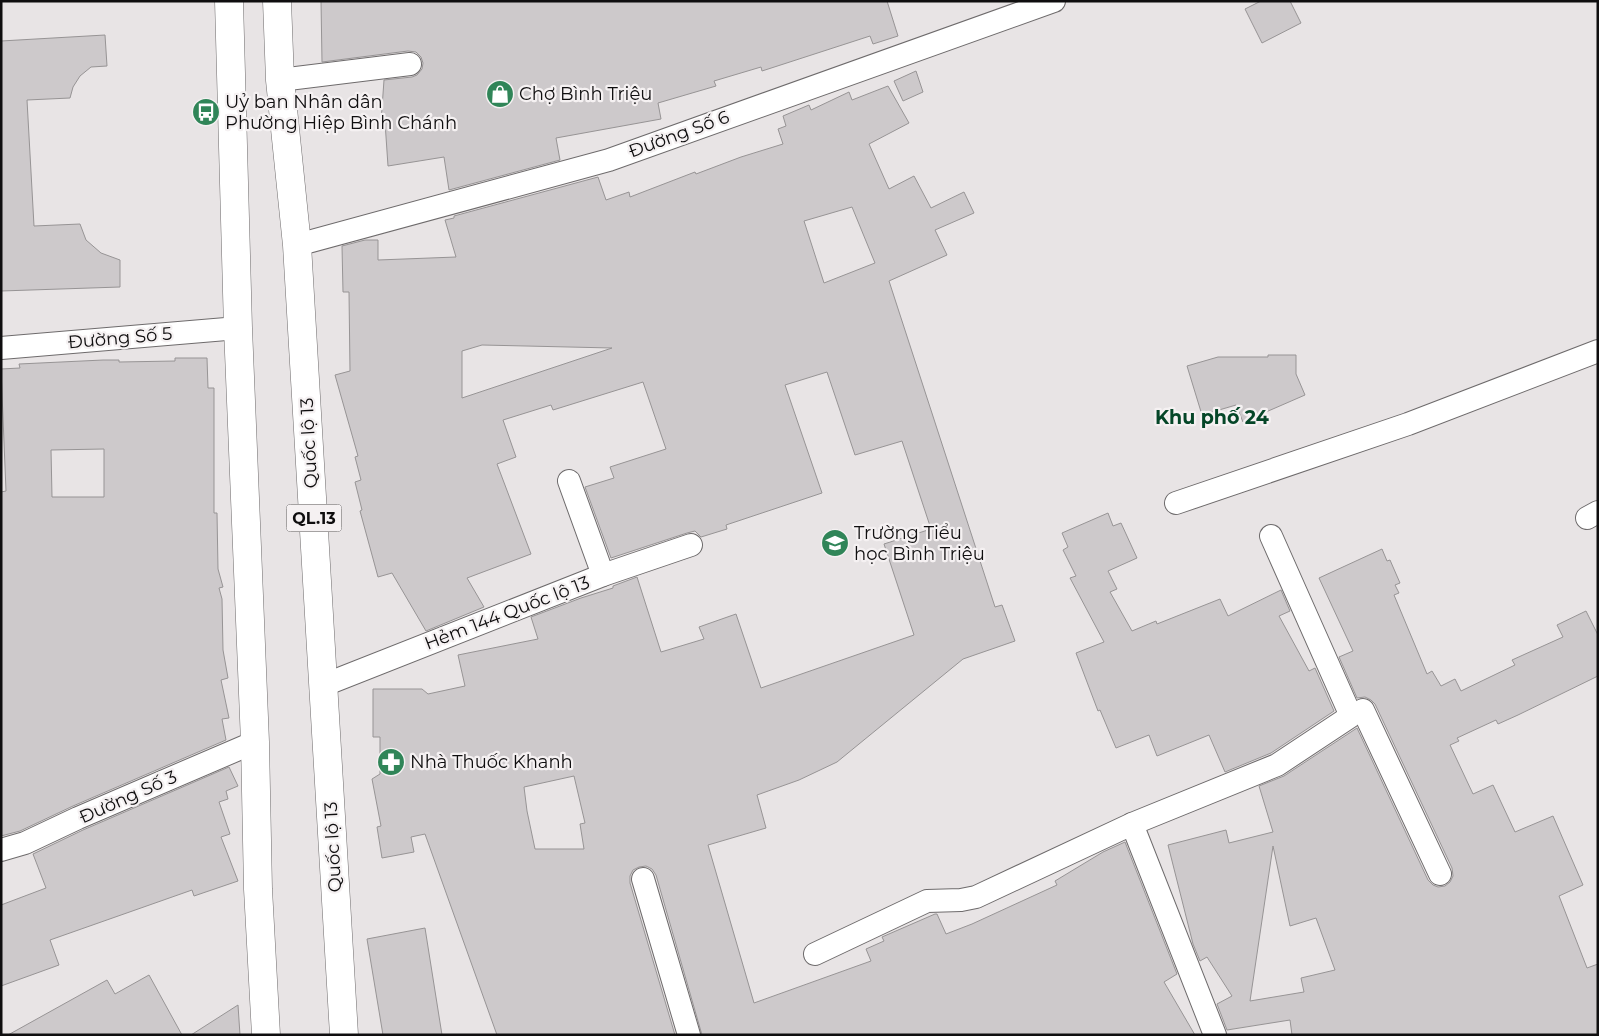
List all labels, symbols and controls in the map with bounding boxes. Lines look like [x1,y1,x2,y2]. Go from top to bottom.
shop icon: Chợ Bình Triệu [485,79,515,109]
place label: Chợ Bình Triệu [519,83,652,105]
place label: Uỷ ban Nhân dân Phường Hiệp Bình Chánh [225,91,457,134]
bus stop icon: Uỷ ban Nhân dân Phường Hiệp Bình Chánh [191,97,221,127]
street label: Đường Số 6 [626,106,732,162]
street label: Đường Số 5 [67,322,173,354]
street label: Quốc lộ 13 [296,397,322,489]
district label: Khu phố 24 [1155,406,1269,429]
road number: QL.13 [286,504,342,532]
place label: Trường Tiểu học Bình Triệu [854,522,985,565]
school or university icon: Trường Tiểu học Bình Triệu [820,528,850,558]
street label: Hẻm 144 Quốc lộ 13 [421,571,593,655]
pharmacy icon: Nhà Thuốc Khanh [376,747,406,777]
place label: Nhà Thuốc Khanh [410,751,573,773]
street label: Đường Số 3 [76,766,180,828]
street label: Quốc lộ 13 [320,801,346,893]

